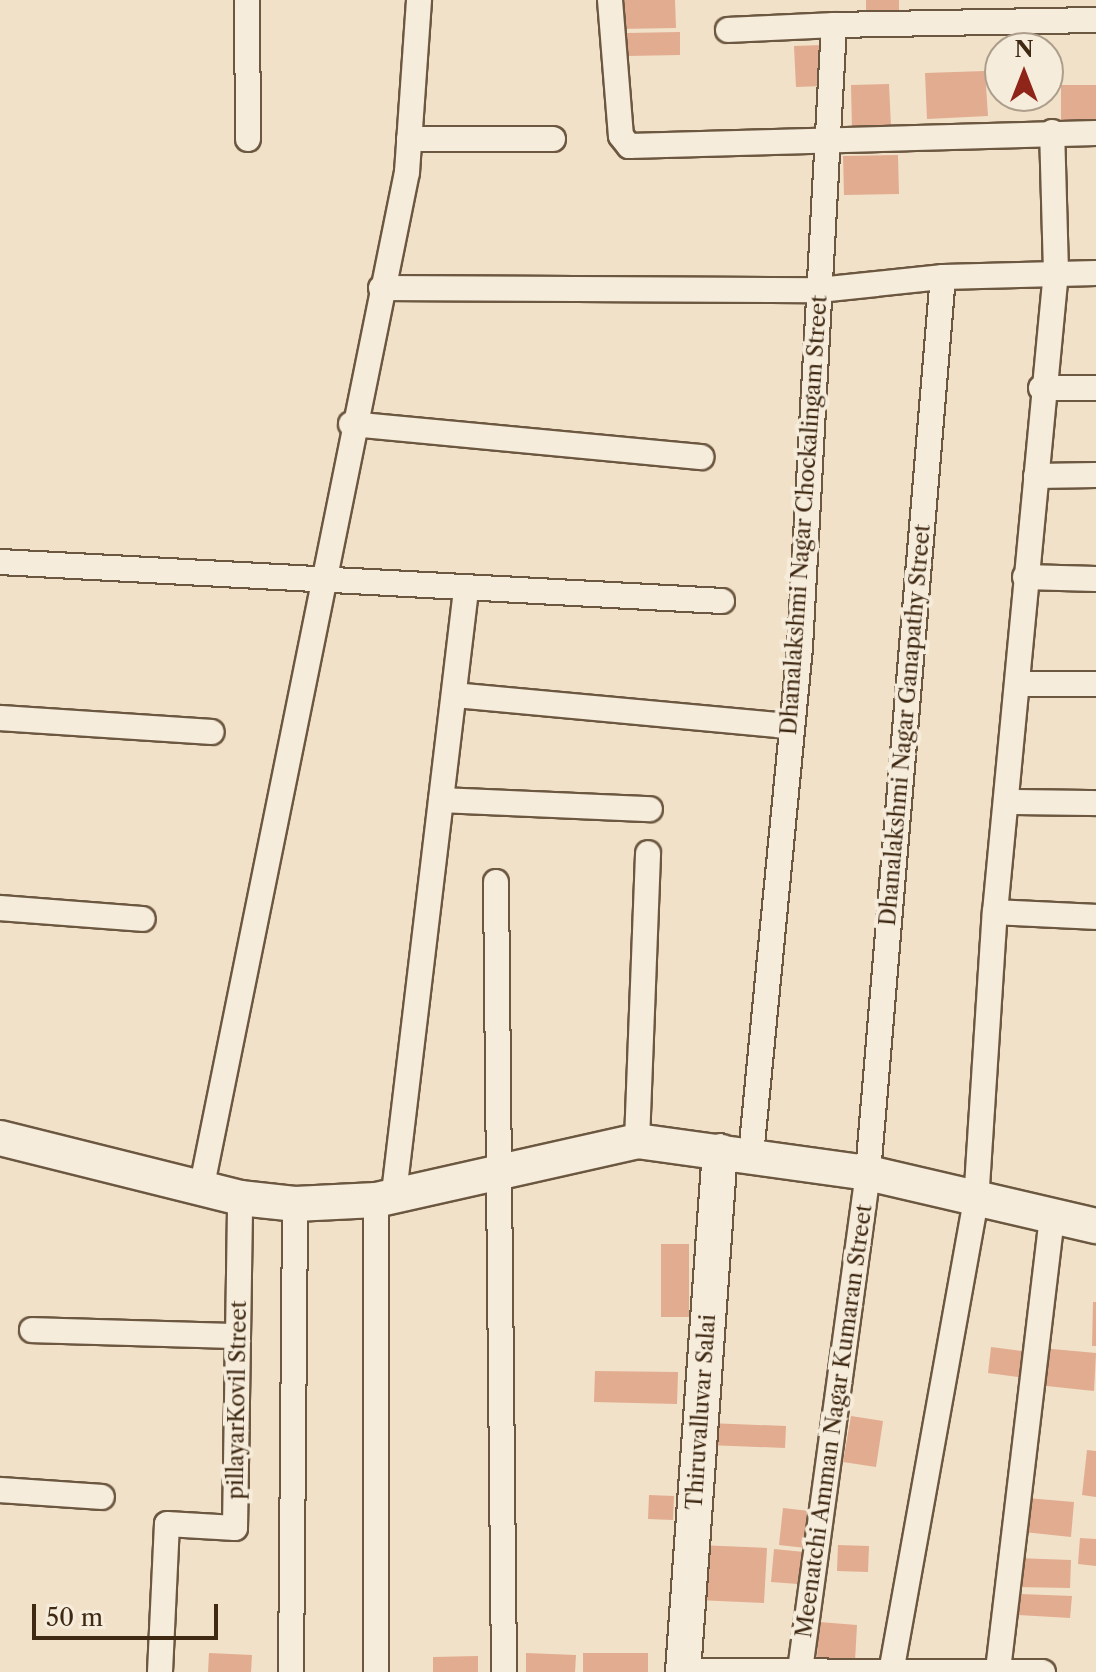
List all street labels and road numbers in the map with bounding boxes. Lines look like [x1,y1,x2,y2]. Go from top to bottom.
street label: Dhanalakshmi Nagar Chockalingam Street [775,294,833,736]
street label: Dhanalakshmi Nagar Ganapathy Street [874,522,936,928]
street label: Meenatchi Amman Nagar Kumaran Street [790,1202,878,1640]
street label: pillayarKovil Street [222,1300,252,1500]
street label: Thiruvalluvar Salai [681,1313,721,1511]

